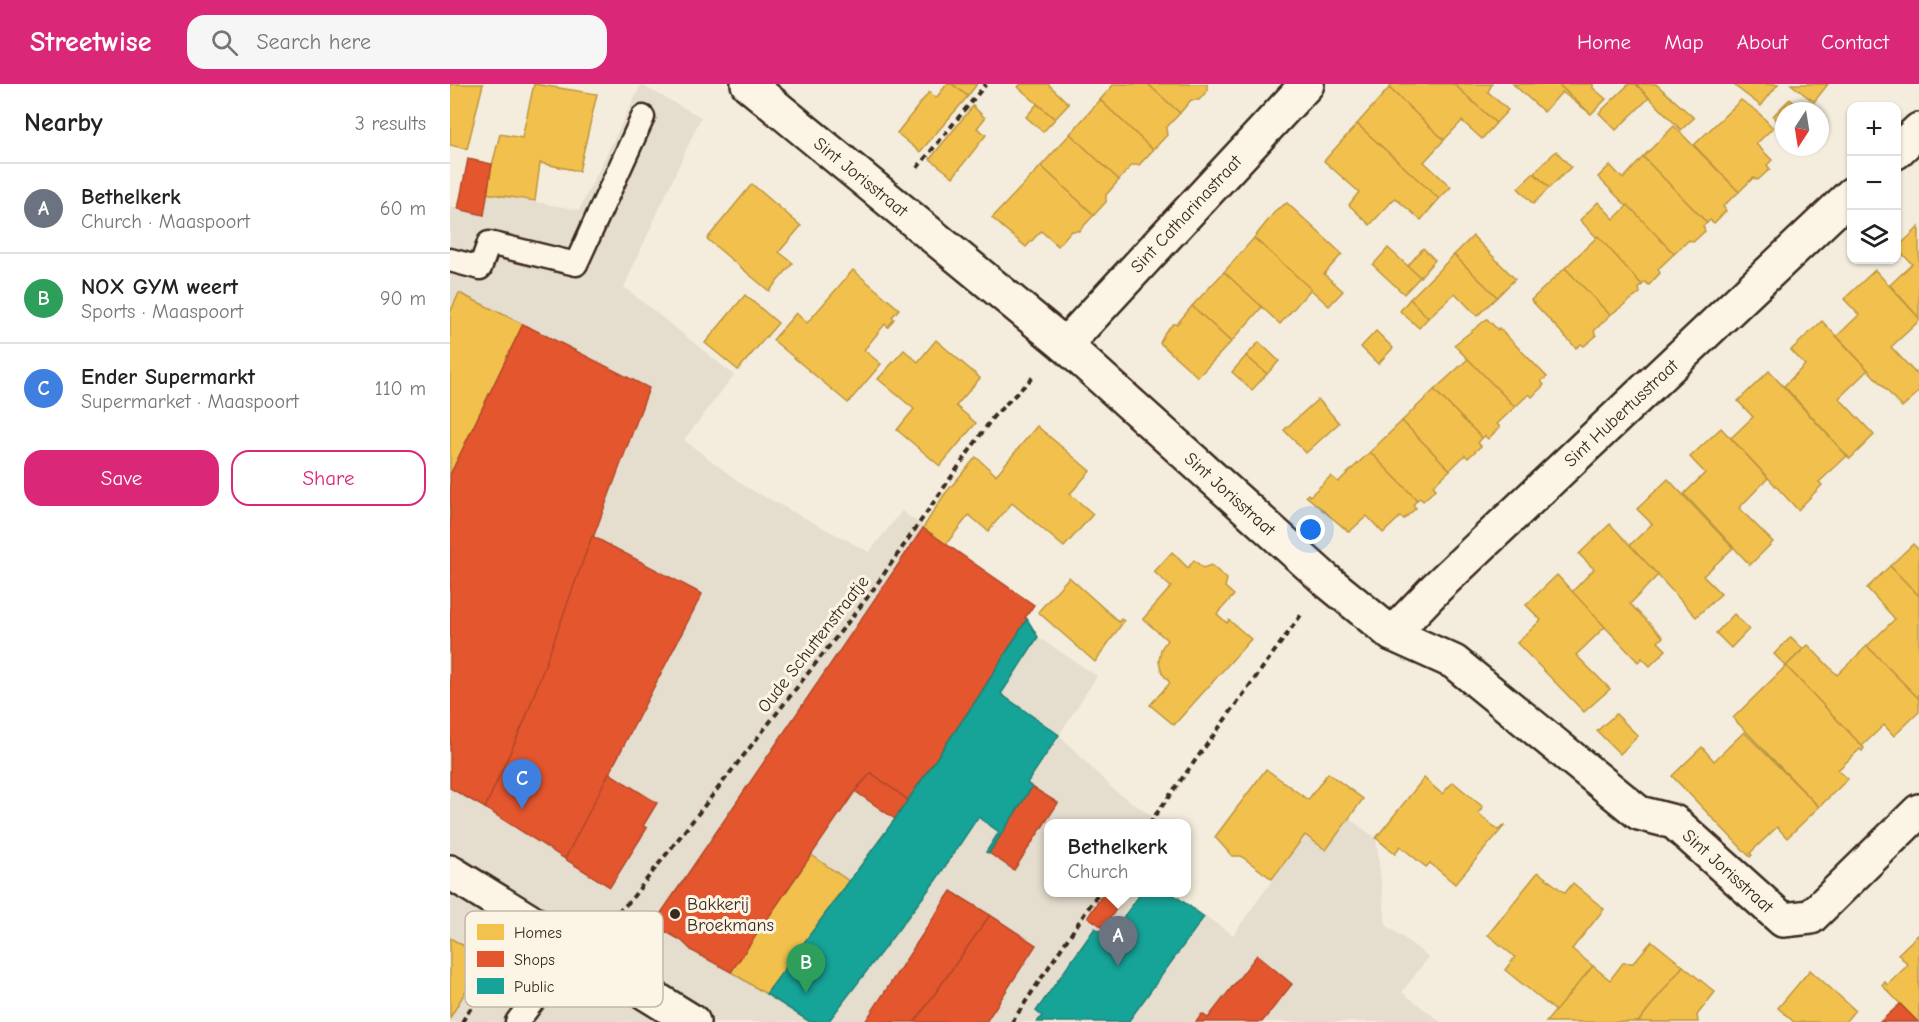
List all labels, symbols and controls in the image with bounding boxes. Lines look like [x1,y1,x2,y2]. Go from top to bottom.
search box [187,15,607,69]
text: Streetwise [30,26,151,58]
icon: search [208,26,241,59]
text: Search here [256,29,371,55]
text: Home [1577,30,1631,54]
text: Map [1664,30,1704,54]
text: About [1737,30,1788,54]
text: Contact [1821,30,1889,54]
north arrow [1775,102,1829,156]
map controls [1847,102,1901,264]
button: + [1847,102,1901,156]
text: Nearby [24,108,103,138]
text: 3 results [355,112,426,135]
street label: Sint Jorisstraat [809,133,913,222]
street label: Sint Catharinastraat [1126,151,1247,278]
button: − [1847,156,1901,210]
text: Bethelkerk [81,184,181,210]
text: A [38,197,49,220]
text: 60 m [380,197,426,220]
text: Church · Maaspoort [81,210,250,233]
button: layers [1847,210,1901,264]
text: NOX GYM weert [81,274,238,300]
text: B [37,287,50,310]
text: 90 m [380,287,426,310]
text: Sports · Maaspoort [81,300,243,323]
street label: Sint Hubertusstraat [1560,355,1683,472]
text: Ender Supermarkt [81,364,255,390]
text: C [37,377,50,400]
text: 110 m [375,377,426,400]
text: Supermarket · Maaspoort [81,390,299,413]
street label: Sint Jorisstraat [1180,448,1280,541]
button: Save [24,450,219,506]
button: Share [231,450,426,506]
your location [1296,515,1325,544]
street label: Oude Schuttenstraatje [753,572,873,717]
pin: C [502,760,542,809]
popup [1044,819,1191,897]
street label: Sint Jorisstraat [1678,825,1778,918]
text: Bethelkerk [1068,834,1167,860]
text: Church [1068,860,1129,883]
place label: Bakkerij Broekmans [687,894,774,936]
marker: Bakkerij Broekmans [668,907,682,921]
legend [465,911,663,1007]
pin: A [1098,916,1138,966]
text: Homes [514,924,562,942]
pin: B [786,944,826,993]
text: Shops [514,951,555,969]
text: Public [514,978,555,996]

